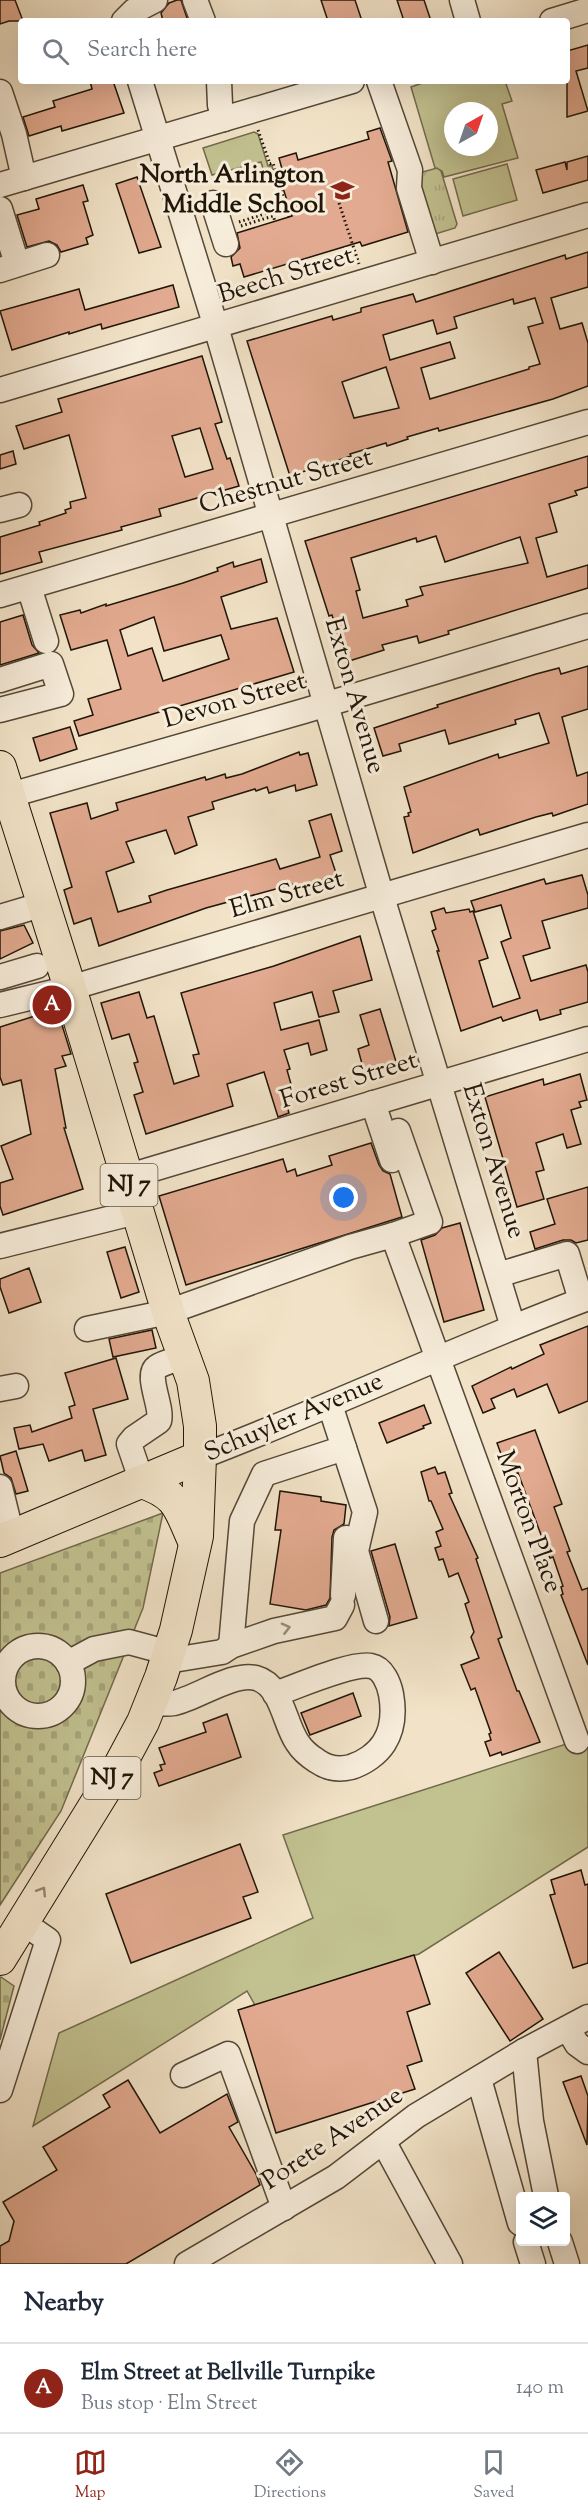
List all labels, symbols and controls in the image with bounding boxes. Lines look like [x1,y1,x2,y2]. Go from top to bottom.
search box [18,18,570,84]
icon: search [39,35,72,68]
text: Search here [87,35,197,67]
north arrow [444,102,498,156]
place label: North Arlington Middle School [140,157,326,224]
school or university icon: North Arlington Middle School [330,177,356,203]
street label: Beech Street [214,238,359,314]
street label: Chestnut Street [195,440,377,524]
street label: Exton Avenue [314,614,394,778]
street label: Devon Street [159,663,311,739]
street label: Elm Street [226,861,348,929]
pin: A [32,982,72,1028]
street label: Forest Street [276,1043,422,1119]
street label: Exton Avenue [452,1079,534,1243]
road number: NJ 7 [100,1164,158,1206]
your location [329,1183,358,1212]
street label: Schuyler Avenue [199,1364,389,1472]
street label: Morton Place [485,1446,571,1598]
one-way arrow [280,1623,291,1635]
road number: NJ 7 [84,1757,140,1799]
one-way arrow [34,1887,46,1897]
street label: Porete Avenue [255,2078,411,2200]
map controls [516,2192,570,2246]
button: layers [516,2192,570,2246]
text: Nearby [24,2285,104,2322]
text: Elm Street at Bellville Turnpike [81,2358,375,2390]
text: A [35,2374,52,2403]
text: 140 m [516,2374,564,2403]
text: Bus stop · Elm Street [81,2390,257,2419]
tab: Map [74,2446,107,2505]
tab: Directions [254,2446,326,2505]
tab: Saved [473,2446,514,2505]

